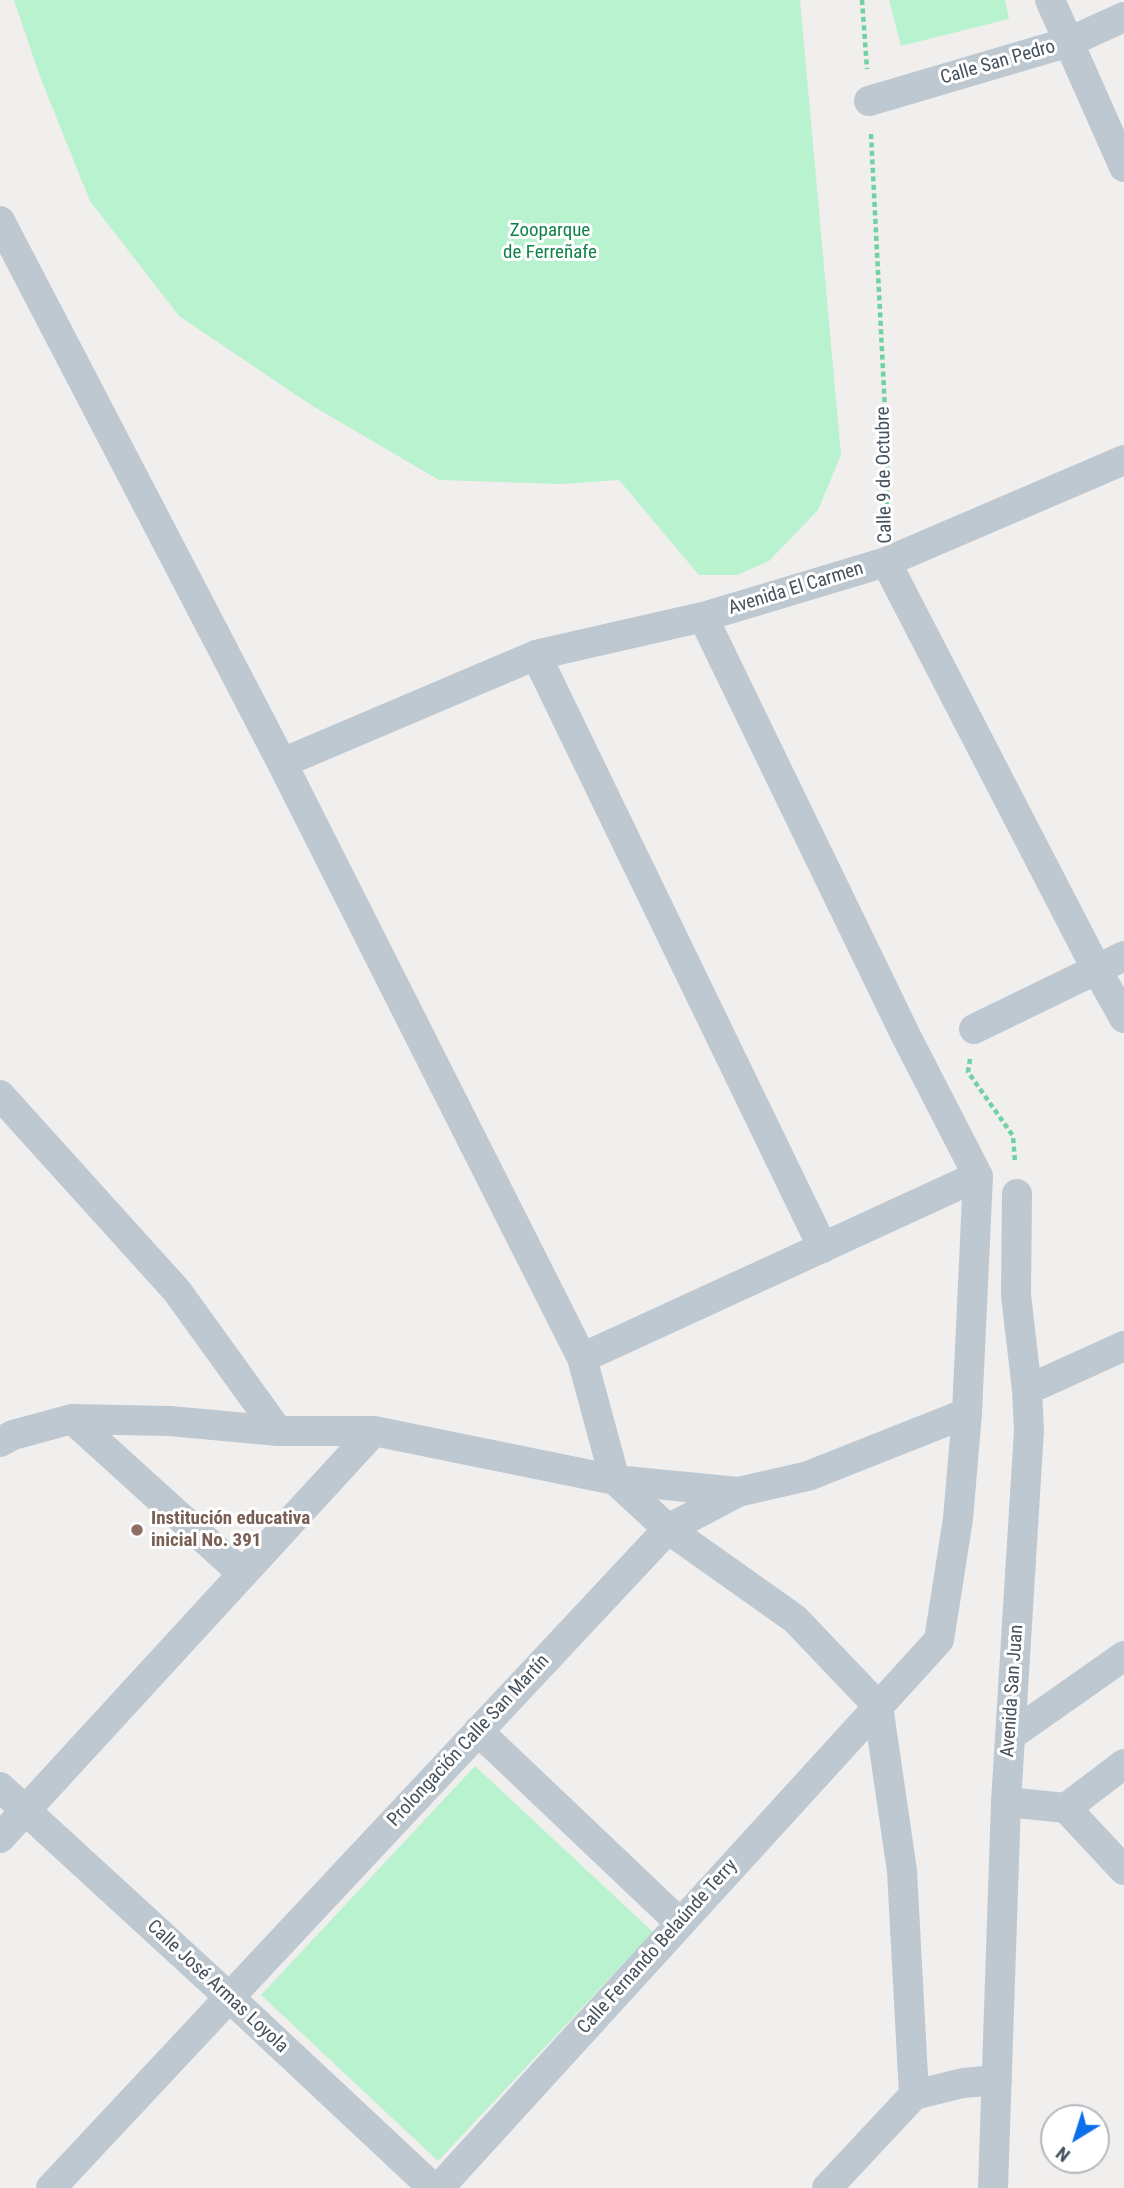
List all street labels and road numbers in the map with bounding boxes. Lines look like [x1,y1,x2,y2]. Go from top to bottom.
street label: Calle San Pedro [938,36,1058,90]
street label: Calle 9 de Octubre [872,406,898,544]
street label: Avenida El Carmen [726,558,866,620]
street label: Avenida San Juan [997,1624,1029,1758]
street label: Prolongación Calle San Martín [383,1650,555,1832]
street label: Calle Fernando Belaúnde Terry [573,1855,743,2039]
street label: Calle José Armas Loyola [142,1916,292,2058]

